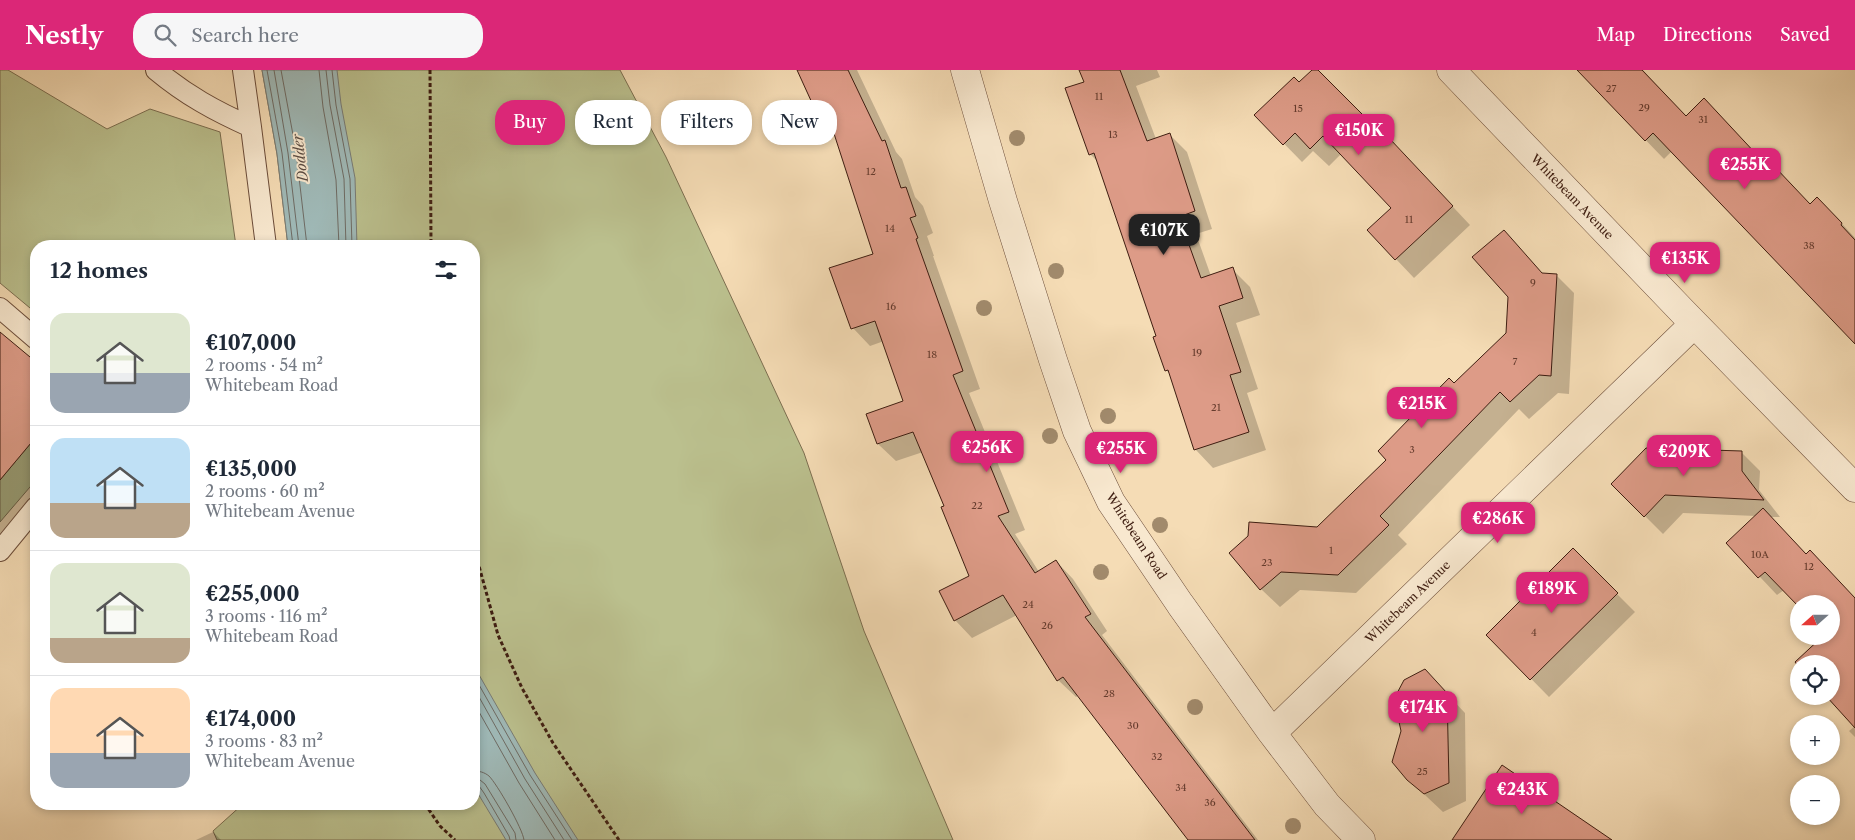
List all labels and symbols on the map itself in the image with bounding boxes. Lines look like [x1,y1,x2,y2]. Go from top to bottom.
house number: 27 [1606,82,1616,95]
house number: 11 [1095,90,1104,103]
house number: 29 [1638,101,1650,114]
house number: 15 [1293,102,1303,115]
house number: 31 [1698,113,1709,126]
pin: €150K [1324,114,1394,156]
house number: 13 [1108,128,1118,141]
water label: Dodder [288,132,312,184]
pin: €255K [1710,148,1780,190]
street label: Whitebeam Avenue [1527,150,1617,242]
house number: 12 [866,165,876,178]
house number: 11 [1405,213,1414,226]
pin: €107K [1129,214,1199,256]
house number: 14 [885,222,895,235]
house number: 38 [1803,239,1815,252]
pin: €135K [1650,242,1720,284]
house number: 9 [1530,276,1536,289]
house number: 16 [886,300,896,313]
house number: 19 [1192,346,1202,359]
house number: 18 [927,348,937,361]
house number: 7 [1513,355,1518,368]
pin: €215K [1387,386,1457,429]
house number: 21 [1211,401,1222,414]
pin: €256K [952,430,1022,473]
pin: €255K [1086,432,1156,474]
pin: €209K [1649,434,1719,477]
house number: 3 [1409,443,1415,456]
street label: Whitebeam Road [1102,489,1170,582]
house number: 22 [971,499,983,512]
pin: €286K [1463,502,1533,544]
house number: 1 [1329,544,1334,557]
house number: 10A [1751,548,1769,561]
house number: 23 [1261,556,1273,569]
street label: Whitebeam Avenue [1361,557,1453,647]
house number: 12 [1804,560,1814,573]
pin: €189K [1517,572,1587,614]
north arrow [1790,595,1840,645]
house number: 24 [1022,598,1034,611]
house number: 26 [1041,619,1053,632]
house number: 4 [1531,626,1537,639]
house number: 28 [1103,687,1115,700]
pin: €174K [1388,690,1458,733]
house number: 30 [1127,719,1139,732]
house number: 32 [1151,750,1163,763]
house number: 25 [1416,765,1428,778]
pin: €243K [1487,772,1557,815]
house number: 34 [1175,781,1187,794]
house number: 36 [1204,796,1216,809]

